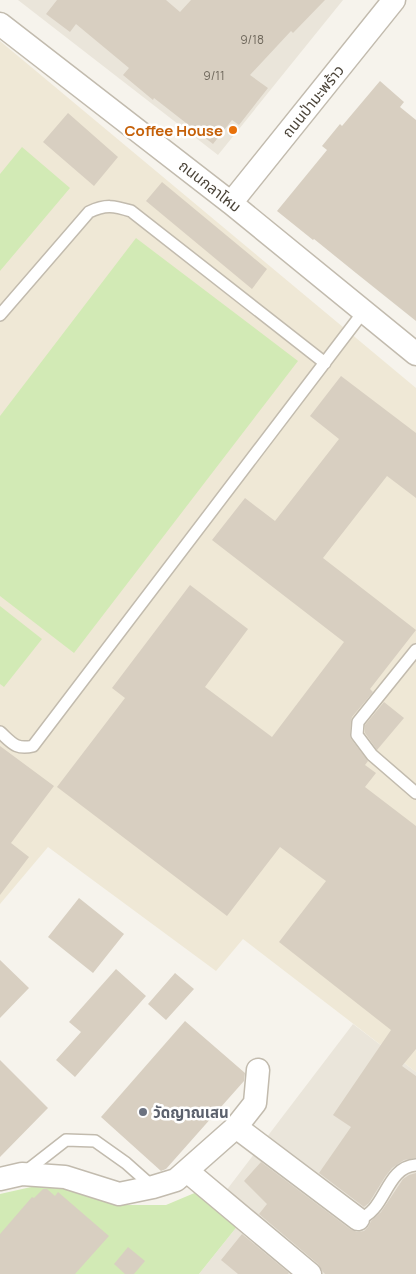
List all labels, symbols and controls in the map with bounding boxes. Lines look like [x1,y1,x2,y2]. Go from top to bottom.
house number: 9/18 [240,31,264,48]
street label: ถนนป่ามะพร้าว [277,60,349,142]
house number: 9/11 [203,67,225,84]
place label: Coffee House [125,120,223,141]
marker: Coffee House [227,124,239,136]
street label: ถนนกลาโหม [174,155,246,217]
place label: วัดญาณเสน [153,1102,229,1123]
marker: วัดญาณเสน [137,1106,149,1118]

